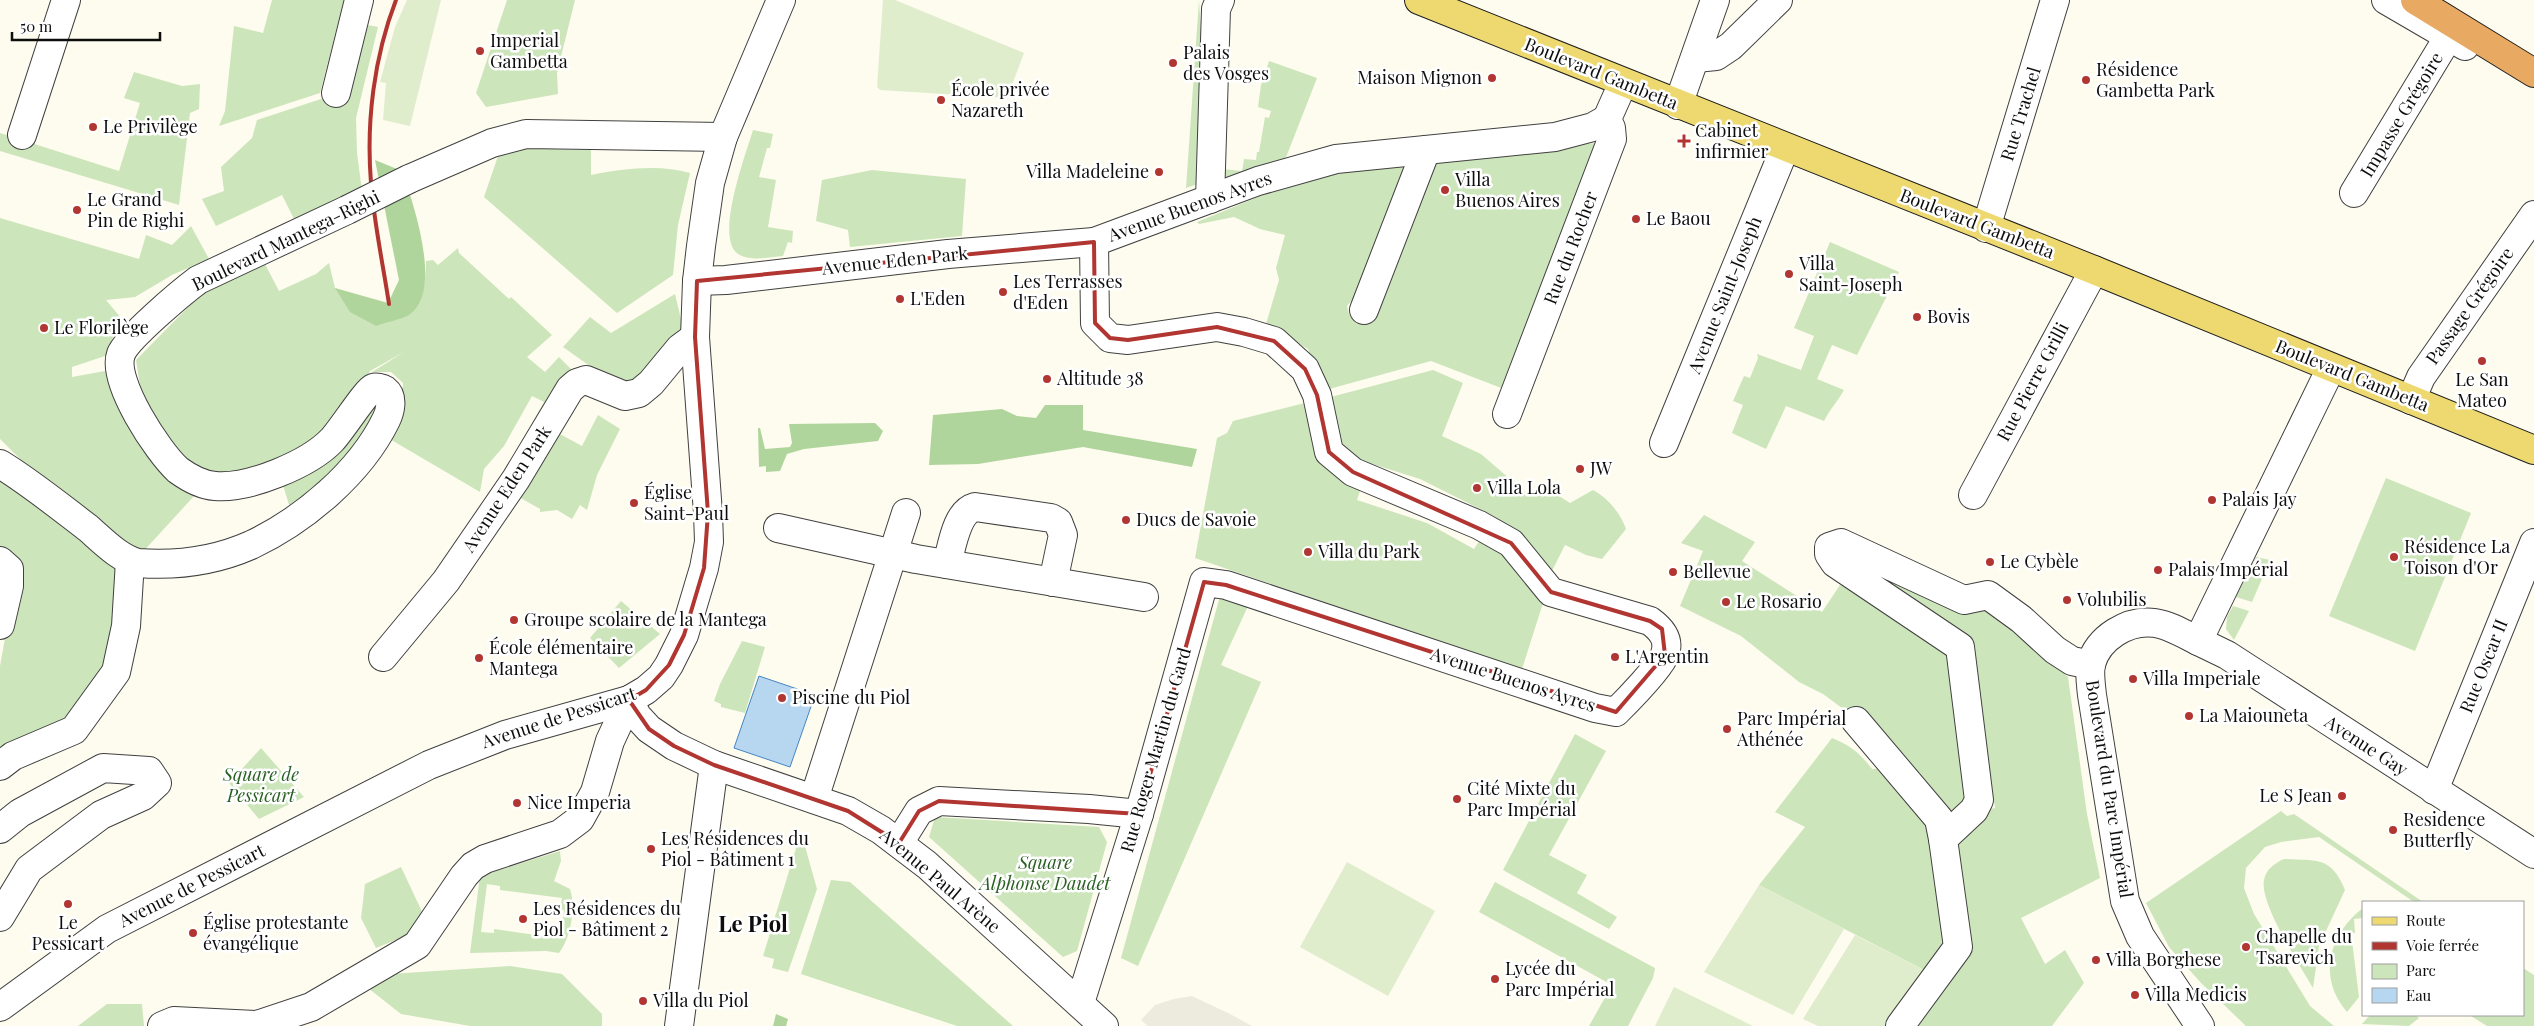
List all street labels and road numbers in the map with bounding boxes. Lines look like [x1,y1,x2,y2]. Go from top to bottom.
street label: Boulevard Gambetta [1521,31,1682,115]
street label: Impasse Grégoire [2354,48,2448,181]
street label: Rue Trachel [1994,64,2046,164]
street label: Avenue Buenos Ayres [1104,165,1275,247]
street label: Boulevard Gambetta [1897,183,2058,264]
street label: Boulevard Mantega-Righi [188,184,383,296]
street label: Rue du Rocher [1538,188,1603,308]
street label: Avenue Saint-Joseph [1681,212,1767,378]
street label: Avenue Eden Park [820,240,969,280]
street label: Passage Grégoire [2420,242,2519,369]
street label: Rue Pierre Grilli [1991,318,2074,445]
street label: Boulevard Gambetta [2272,333,2433,417]
street label: Avenue Eden Park [456,420,556,557]
street label: Rue Oscar II [2453,615,2513,716]
street label: Avenue Buenos Ayres [1427,641,1599,717]
street label: Rue Roger Martin du Gard [1114,644,1196,855]
street label: Boulevard du Parc Impérial [2081,678,2139,900]
street label: Avenue de Pessicart [478,681,639,754]
street label: Avenue Gay [2320,709,2413,781]
street label: Avenue Paul Arène [874,822,1006,938]
street label: Avenue de Pessicart [114,838,269,933]

